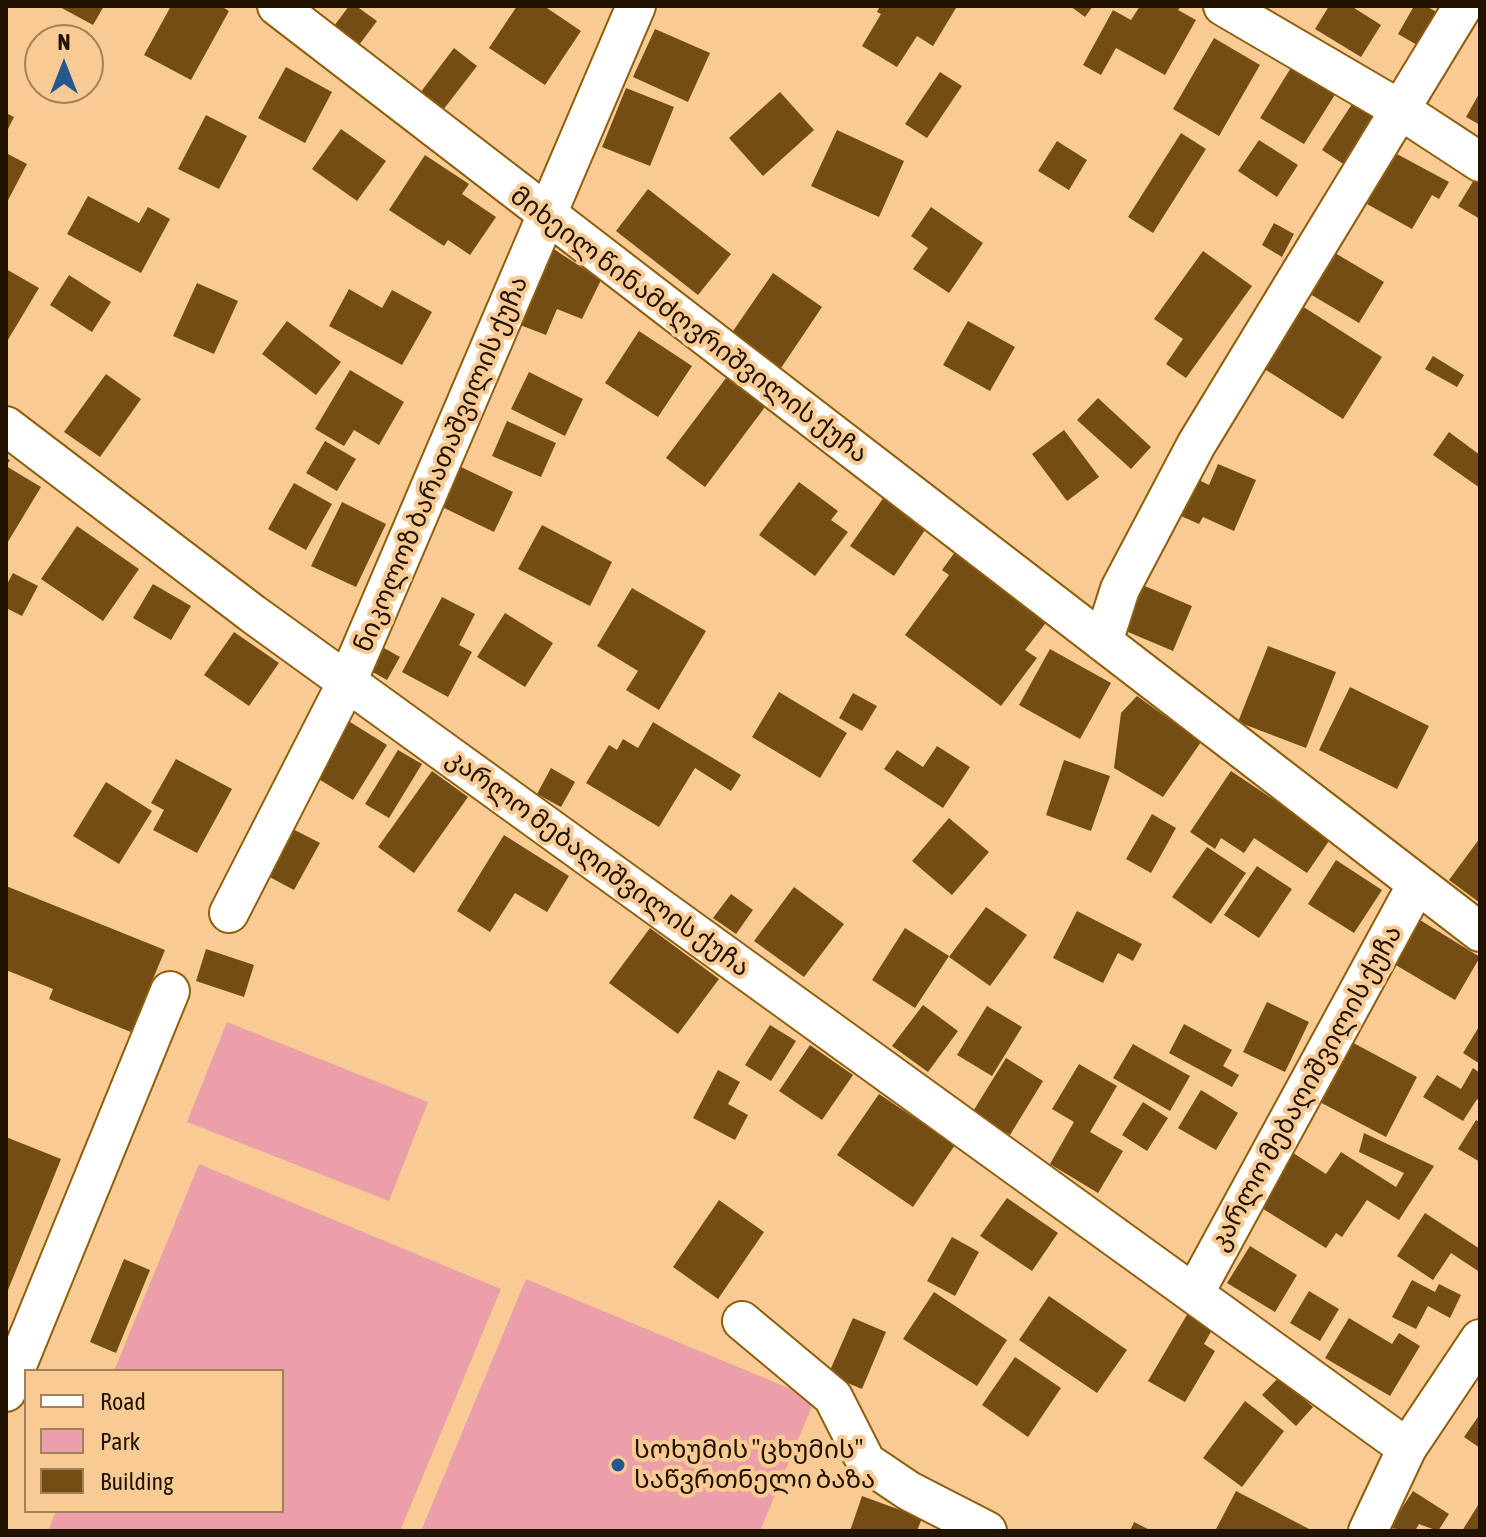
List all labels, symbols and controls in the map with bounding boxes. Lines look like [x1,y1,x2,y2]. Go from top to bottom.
north arrow [24,24,104,104]
text: N [58,29,70,55]
street label: მიხეილ წინამძღვრიშვილის ქუჩა [504,180,874,470]
street label: ნიკოლოზ ბარათაშვილის ქუჩა [347,271,535,657]
street label: კარლო მებაღიშვილის ქუჩა [440,742,756,984]
street label: კარლო მებაღიშვილის ქუჩა [1203,920,1409,1256]
legend [24,1369,284,1513]
text: Road [100,1388,146,1415]
text: Park [100,1428,140,1455]
place label: სოხუმის "ცხუმის" საწვრთნელი ბაზა [634,1434,875,1496]
marker: სოხუმის "ცხუმის" საწვრთნელი ბაზა [609,1456,627,1474]
text: Building [100,1468,173,1495]

